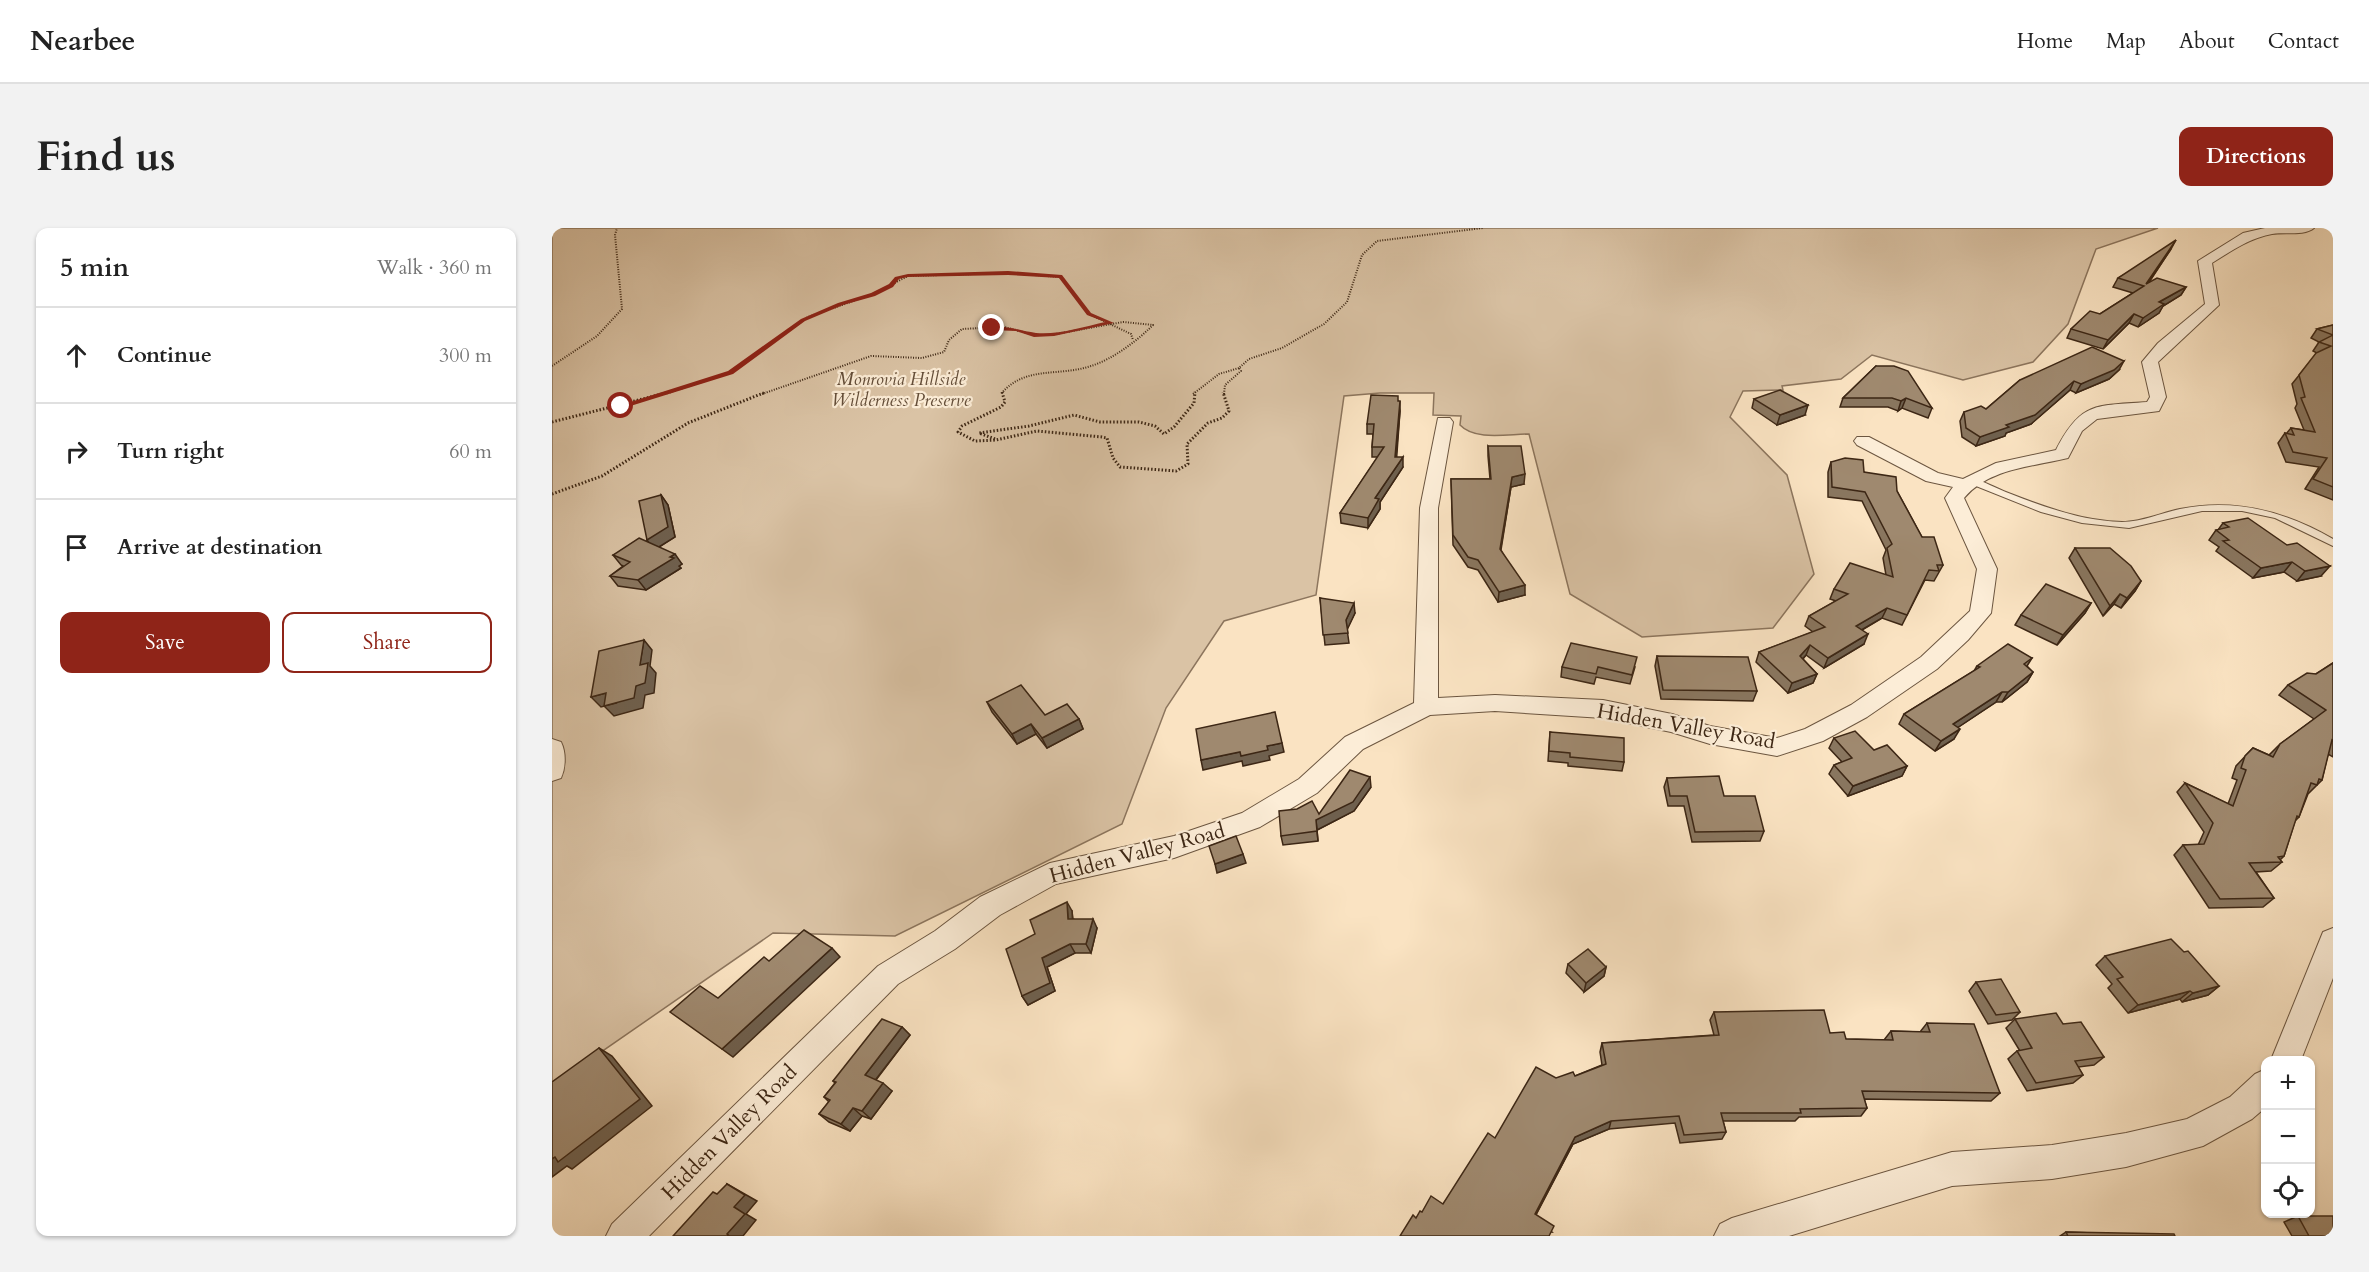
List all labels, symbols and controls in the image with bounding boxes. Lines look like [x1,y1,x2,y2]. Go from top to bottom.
text: Nearbee [30,22,135,60]
text: Home [2017,27,2073,56]
text: Map [2106,27,2146,56]
text: About [2179,27,2235,56]
text: Contact [2268,27,2339,56]
button: Directions [2179,127,2333,186]
text: Find us [36,128,176,185]
text: 5 min [60,250,129,285]
text: Walk · 360 m [377,254,492,281]
route end [978,314,1004,340]
icon: ahead [60,339,93,372]
text: Continue [117,340,212,370]
text: 300 m [439,342,492,369]
park label: Monrovia Hillside Wilderness Preserve [831,367,972,413]
route start [607,392,633,418]
icon: right [60,435,93,468]
text: Turn right [117,436,224,466]
text: 60 m [449,438,492,465]
icon: arrive [60,531,93,564]
text: Arrive at destination [117,532,322,562]
button: Save [60,612,270,673]
button: Share [282,612,492,673]
street label: Hidden Valley Road [1594,697,1777,756]
street label: Hidden Valley Road [1046,816,1228,891]
map controls [2261,1056,2315,1218]
button: + [2261,1056,2315,1110]
street label: Hidden Valley Road [655,1058,803,1206]
button: − [2261,1110,2315,1164]
button: locate [2261,1164,2315,1218]

